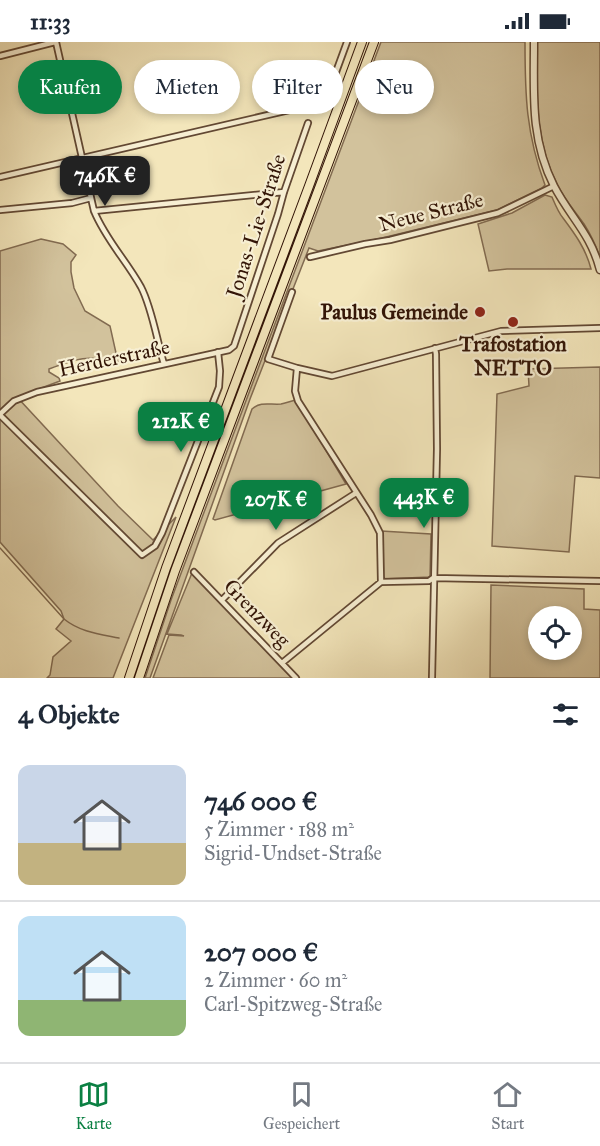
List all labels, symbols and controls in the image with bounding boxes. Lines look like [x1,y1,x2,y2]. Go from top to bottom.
text: 11:33 [30,8,71,35]
chip: Kaufen [18,60,122,114]
chip: Mieten [134,60,240,114]
chip: Filter [252,60,343,114]
chip: Neu [355,60,434,114]
street label: Jonas-Lie-Straße [220,151,292,303]
pin: 746K € [56,156,154,207]
text: 746K € [74,163,136,187]
street label: Neue Straße [376,186,486,238]
place label: Paulus Gemeinde [321,299,468,325]
marker: Paulus Gemeinde [473,305,487,319]
marker: Trafostation NETTO [506,315,520,329]
place label: Trafostation NETTO [458,331,567,381]
street label: Herderstraße [56,333,172,382]
pin: 212K € [132,402,230,453]
text: 212K € [152,409,210,433]
pin: 443K € [375,478,473,529]
pin: 207K € [227,480,325,531]
text: 443K € [394,485,454,509]
text: 207K € [245,487,307,511]
street label: Grenzweg [218,573,296,653]
map controls [528,606,582,660]
button: locate [528,606,582,660]
text: 4 Objekte [18,698,120,730]
icon: filters [549,698,582,731]
text: 746 000 € [204,785,317,817]
icon: home [66,789,138,861]
text: 5 Zimmer · 188 m² [204,817,354,841]
text: Sigrid-Undset-Straße [204,841,382,865]
text: 207 000 € [204,936,318,968]
icon: home [66,940,138,1012]
text: 2 Zimmer · 60 m² [204,968,347,992]
text: Carl-Spitzweg-Straße [204,992,382,1016]
tab: Karte [76,1078,112,1133]
tab: Gespeichert [263,1078,340,1133]
tab: Start [491,1078,524,1133]

